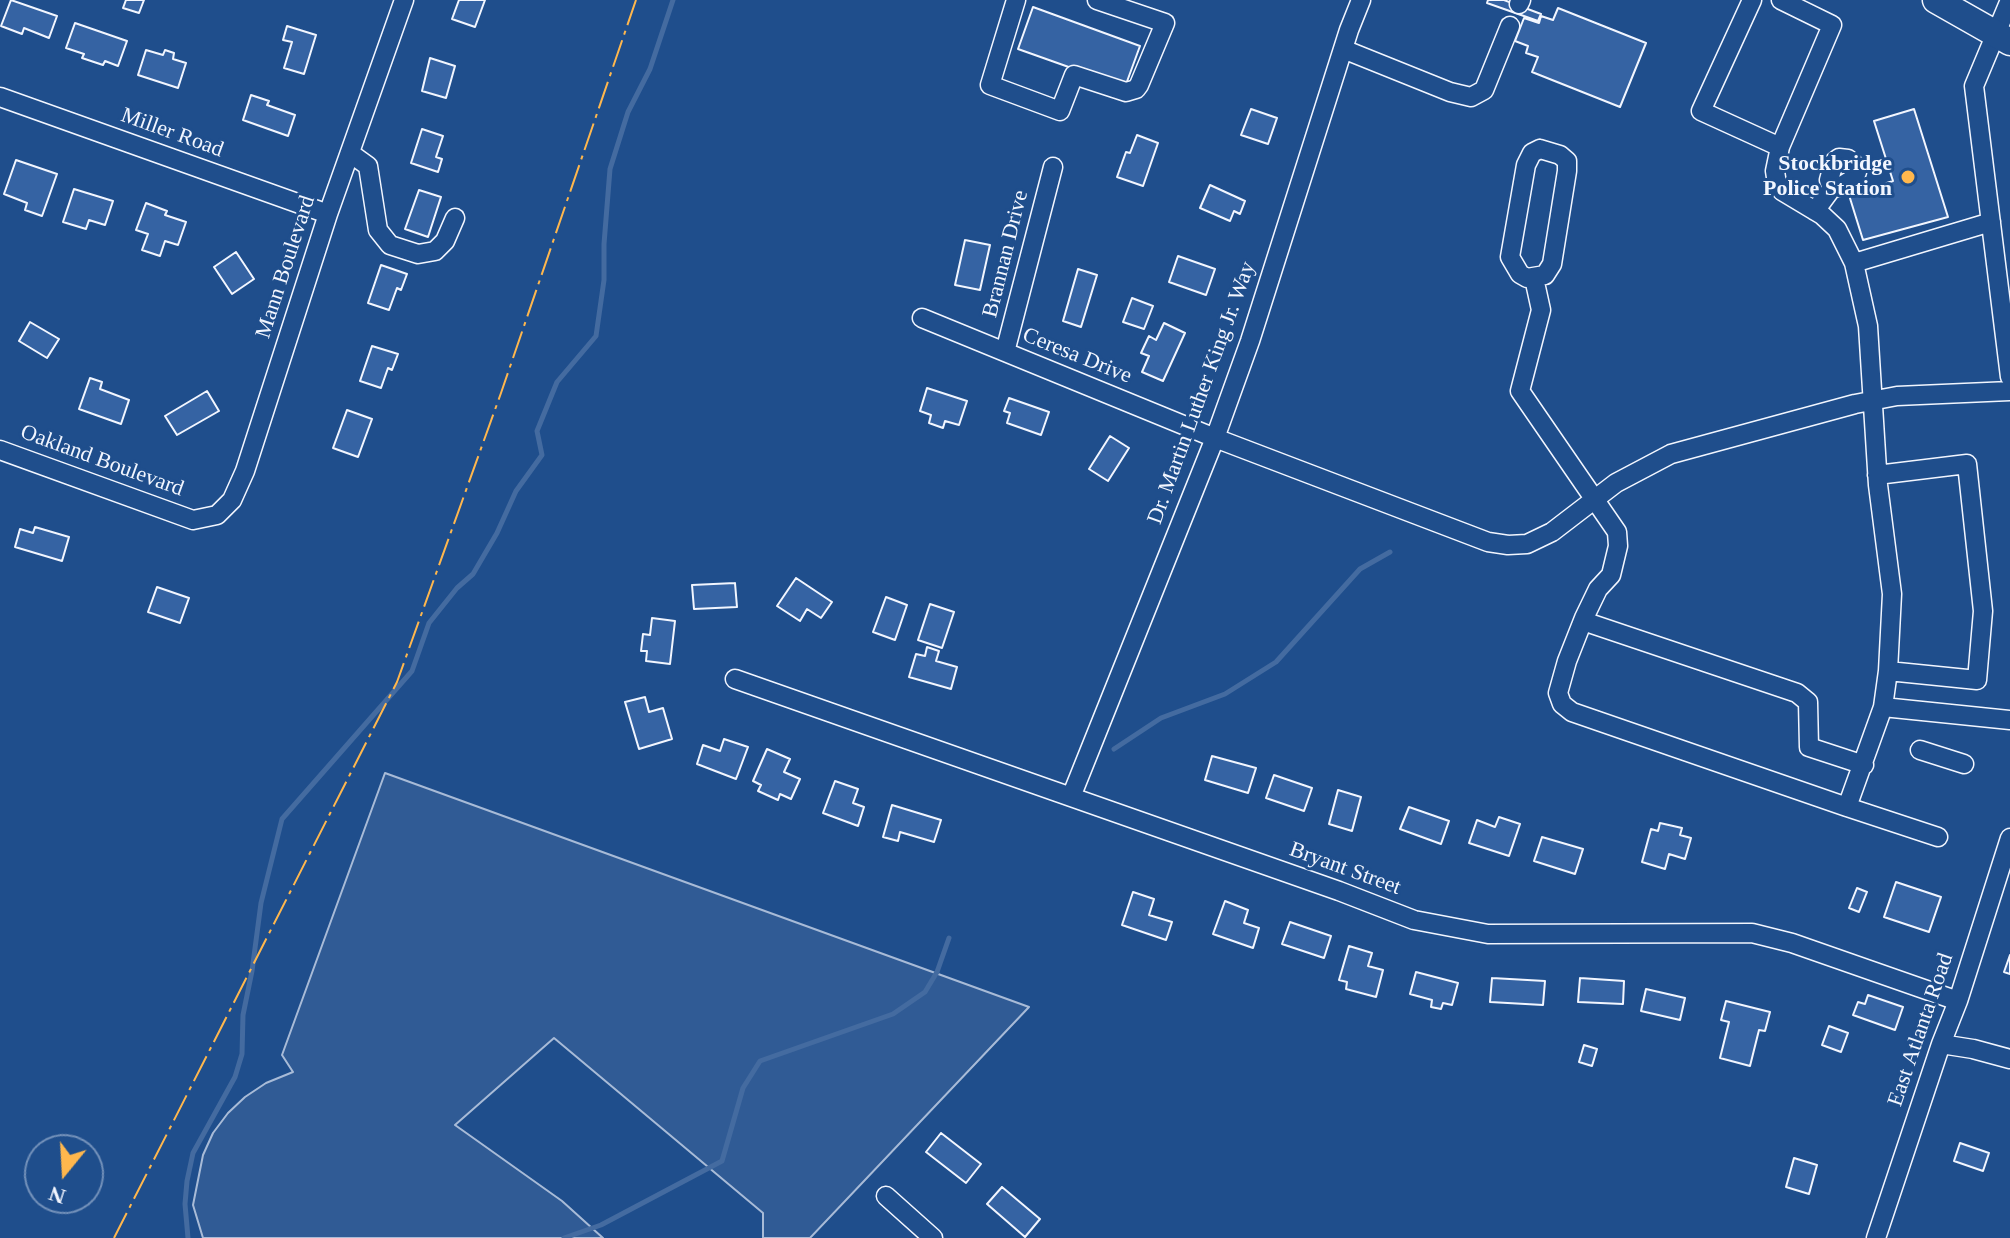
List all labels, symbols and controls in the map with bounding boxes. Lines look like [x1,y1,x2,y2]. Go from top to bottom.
street label: Miller Road [117,102,227,164]
place label: Stockbridge Police Station [1763,151,1892,202]
marker: Stockbridge Police Station [1899,168,1917,186]
street label: Brannan Drive [977,188,1035,320]
street label: Mann Boulevard [251,192,321,342]
street label: Dr. Martin Luther King Jr. Way [1142,258,1262,528]
street label: Ceresa Drive [1019,322,1135,390]
street label: Oakland Boulevard [17,419,187,503]
street label: Bryant Street [1286,837,1404,901]
street label: East Atlanta Road [1882,950,1960,1110]
north arrow [24,1134,104,1214]
text: N [46,1181,68,1210]

